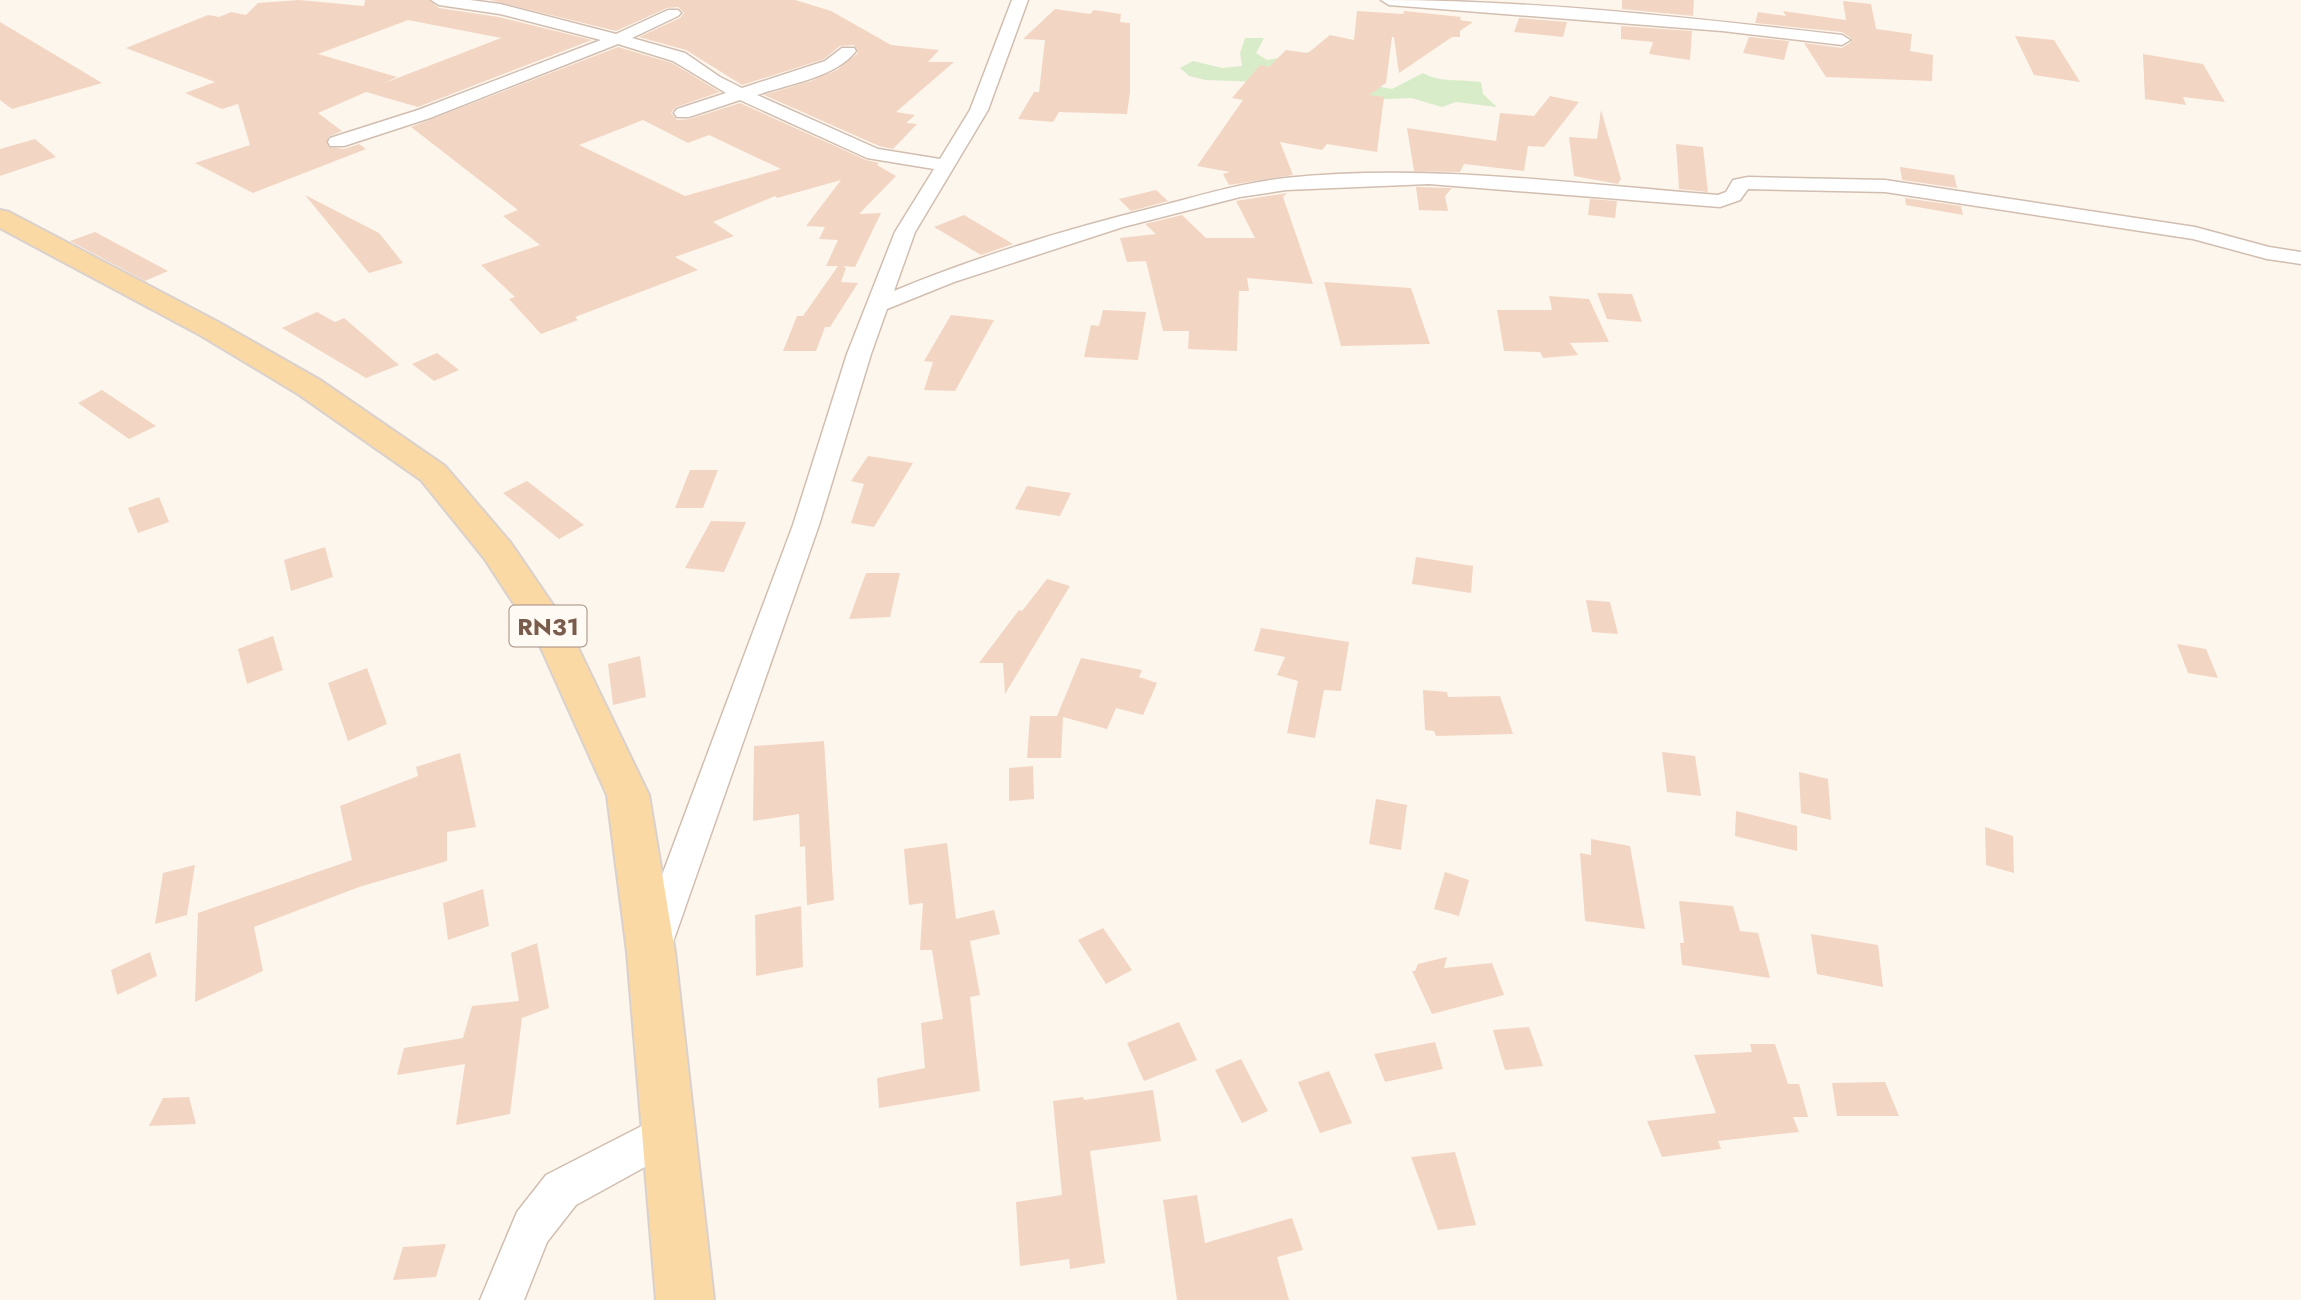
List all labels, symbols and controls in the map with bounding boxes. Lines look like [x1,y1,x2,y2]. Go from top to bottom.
road number: RN31 [510,606,586,646]

